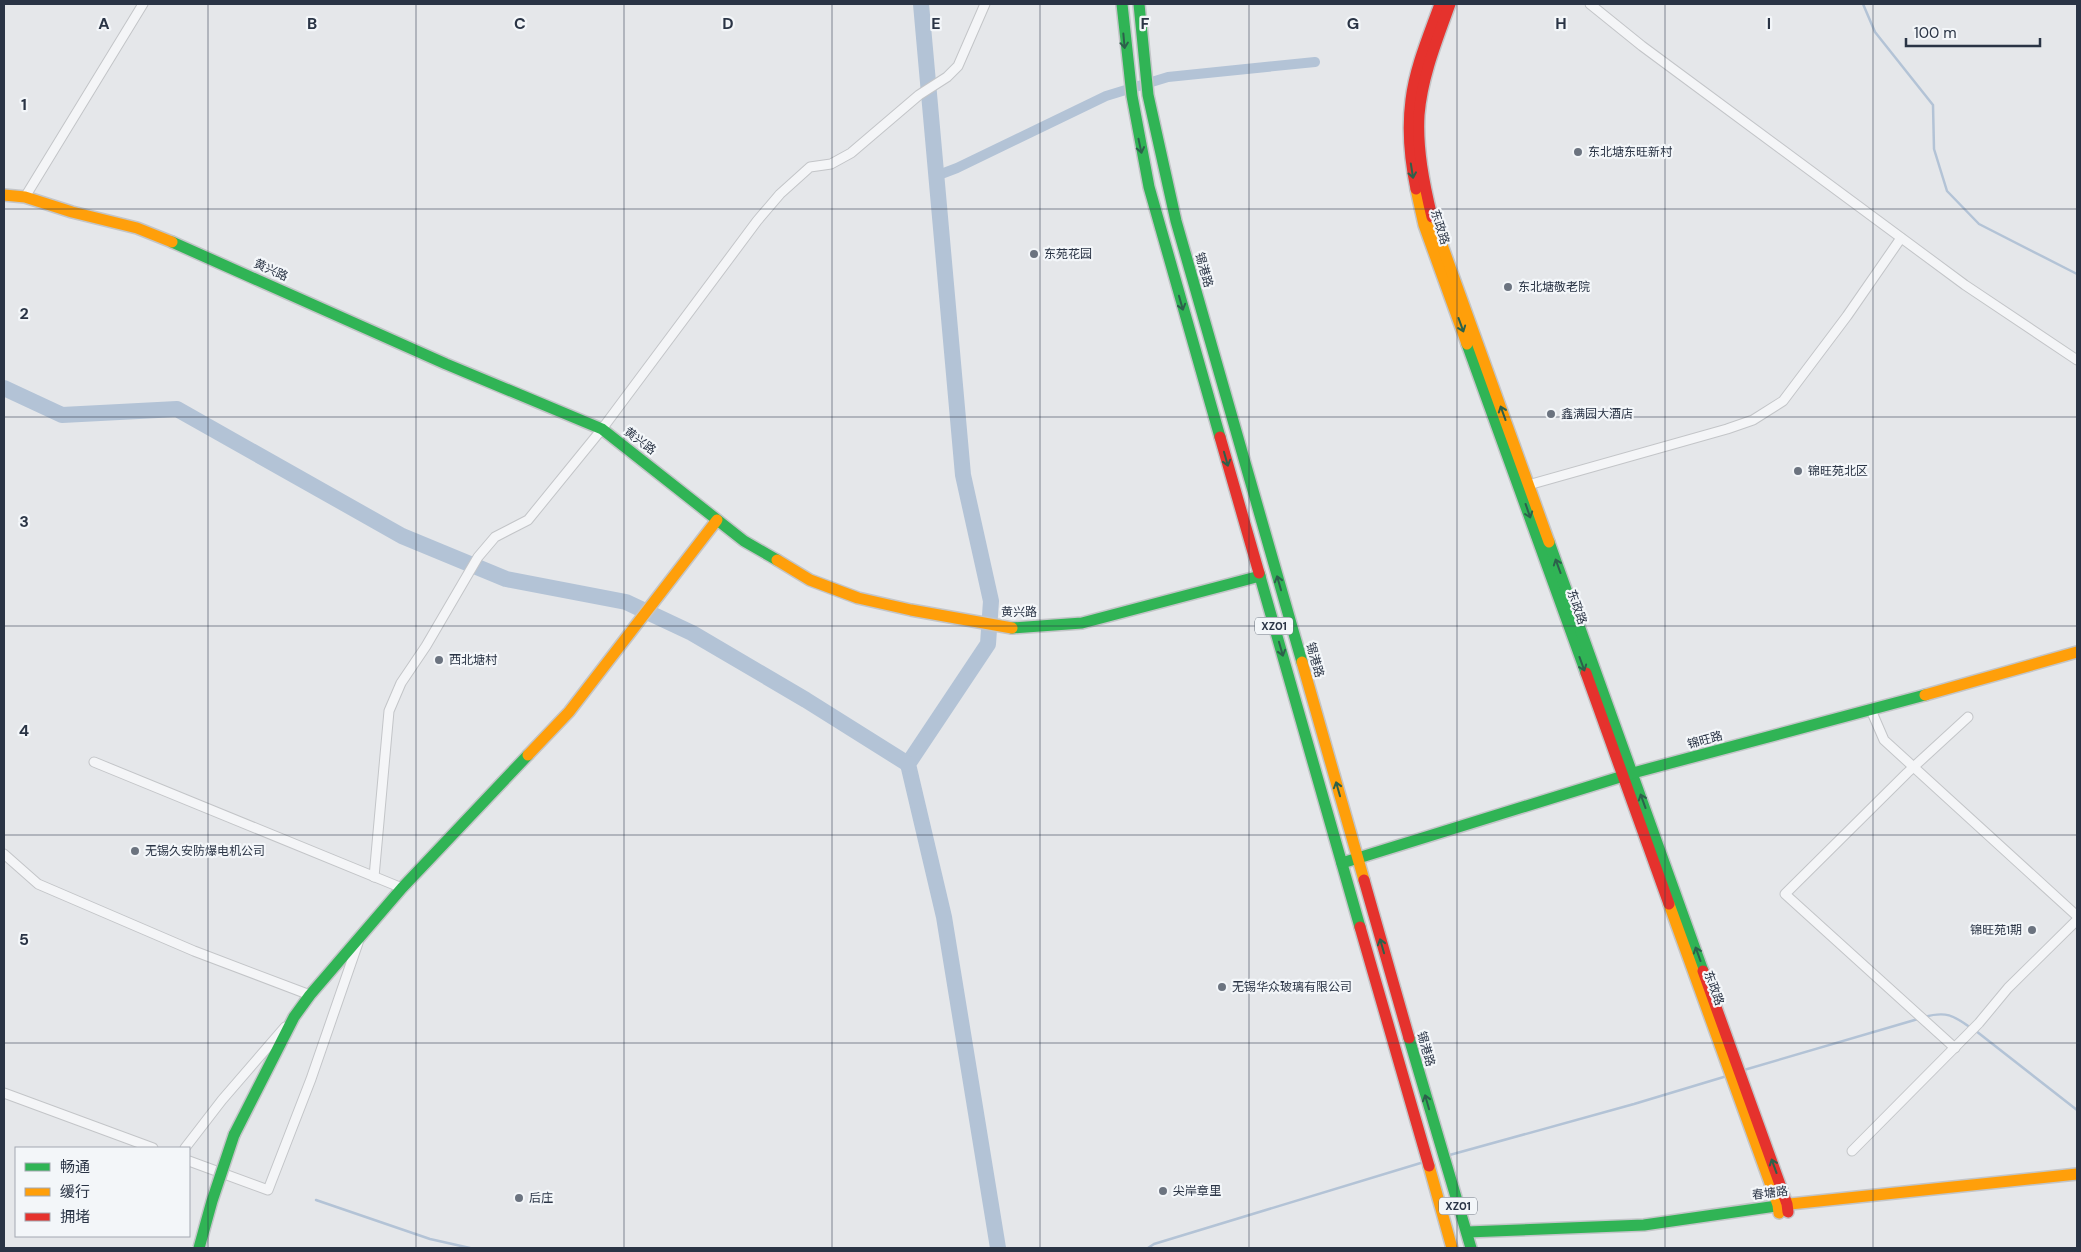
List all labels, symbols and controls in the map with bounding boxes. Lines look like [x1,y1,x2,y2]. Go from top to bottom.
text: A [98,13,110,34]
text: B [307,13,317,34]
text: C [514,13,526,34]
text: D [722,13,734,34]
text: E [931,13,941,34]
text: F [1141,13,1150,34]
text: G [1347,13,1359,34]
text: H [1555,13,1567,34]
text: I [1767,13,1771,34]
scale bar [1906,15,2040,47]
text: 100 m [1914,23,1957,43]
one-way arrow [1119,33,1129,49]
text: 1 [21,94,27,115]
one-way arrow [1136,137,1145,153]
place label: 东北塘东旺新村 [1588,144,1673,160]
marker: 东北塘东旺新村 [1572,146,1584,158]
one-way arrow [1407,162,1417,178]
street label: 东政路 [1427,207,1453,247]
place label: 东苑花园 [1044,246,1092,262]
marker: 东苑花园 [1028,248,1040,260]
street label: 锡港路 [1191,250,1217,290]
street label: 黄兴路 [251,255,291,285]
place label: 东北塘敬老院 [1518,279,1590,295]
marker: 东北塘敬老院 [1502,281,1514,293]
one-way arrow [1177,295,1187,311]
text: 2 [19,303,29,324]
one-way arrow [1456,317,1466,333]
one-way arrow [1498,406,1507,421]
place label: 鑫满园大酒店 [1561,406,1633,422]
marker: 鑫满园大酒店 [1545,408,1557,420]
street label: 黄兴路 [621,424,659,458]
one-way arrow [1222,451,1232,467]
place label: 锦旺苑北区 [1808,463,1868,479]
marker: 锦旺苑北区 [1792,465,1804,477]
one-way arrow [1524,503,1533,518]
text: 3 [19,511,29,532]
one-way arrow [1553,559,1562,574]
one-way arrow [1274,575,1283,591]
street label: 东政路 [1564,587,1590,627]
street label: 黄兴路 [1001,604,1037,620]
road number: XZ01 [1255,618,1293,634]
street label: 锡港路 [1302,640,1328,680]
one-way arrow [1276,641,1286,657]
place label: 西北塘村 [449,652,498,668]
marker: 西北塘村 [433,654,445,666]
one-way arrow [1578,656,1587,671]
text: 4 [19,720,29,741]
street label: 锦旺路 [1686,728,1724,752]
one-way arrow [1333,782,1342,798]
one-way arrow [1638,794,1647,809]
place label: 无锡久安防爆电机公司 [145,843,265,859]
marker: 无锡久安防爆电机公司 [129,845,141,857]
place label: 锦旺苑1期 [1970,922,2022,938]
marker: 锦旺苑1期 [2026,924,2038,936]
text: 5 [19,929,29,950]
one-way arrow [1377,938,1387,954]
one-way arrow [1693,947,1702,962]
street label: 东政路 [1700,968,1728,1008]
place label: 无锡华众玻璃有限公司 [1232,979,1352,995]
marker: 无锡华众玻璃有限公司 [1216,981,1228,993]
street label: 锡港路 [1413,1029,1439,1069]
one-way arrow [1422,1094,1431,1110]
legend [15,1147,190,1237]
text: 畅通 [60,1157,90,1177]
one-way arrow [1769,1159,1778,1174]
text: 缓行 [60,1182,90,1202]
place label: 尖岸章里 [1173,1183,1221,1199]
street label: 春塘路 [1751,1183,1789,1203]
marker: 尖岸章里 [1157,1185,1169,1197]
place label: 后庄 [529,1190,553,1206]
marker: 后庄 [513,1192,525,1204]
road number: XZ01 [1439,1198,1477,1214]
text: 拥堵 [60,1207,90,1227]

